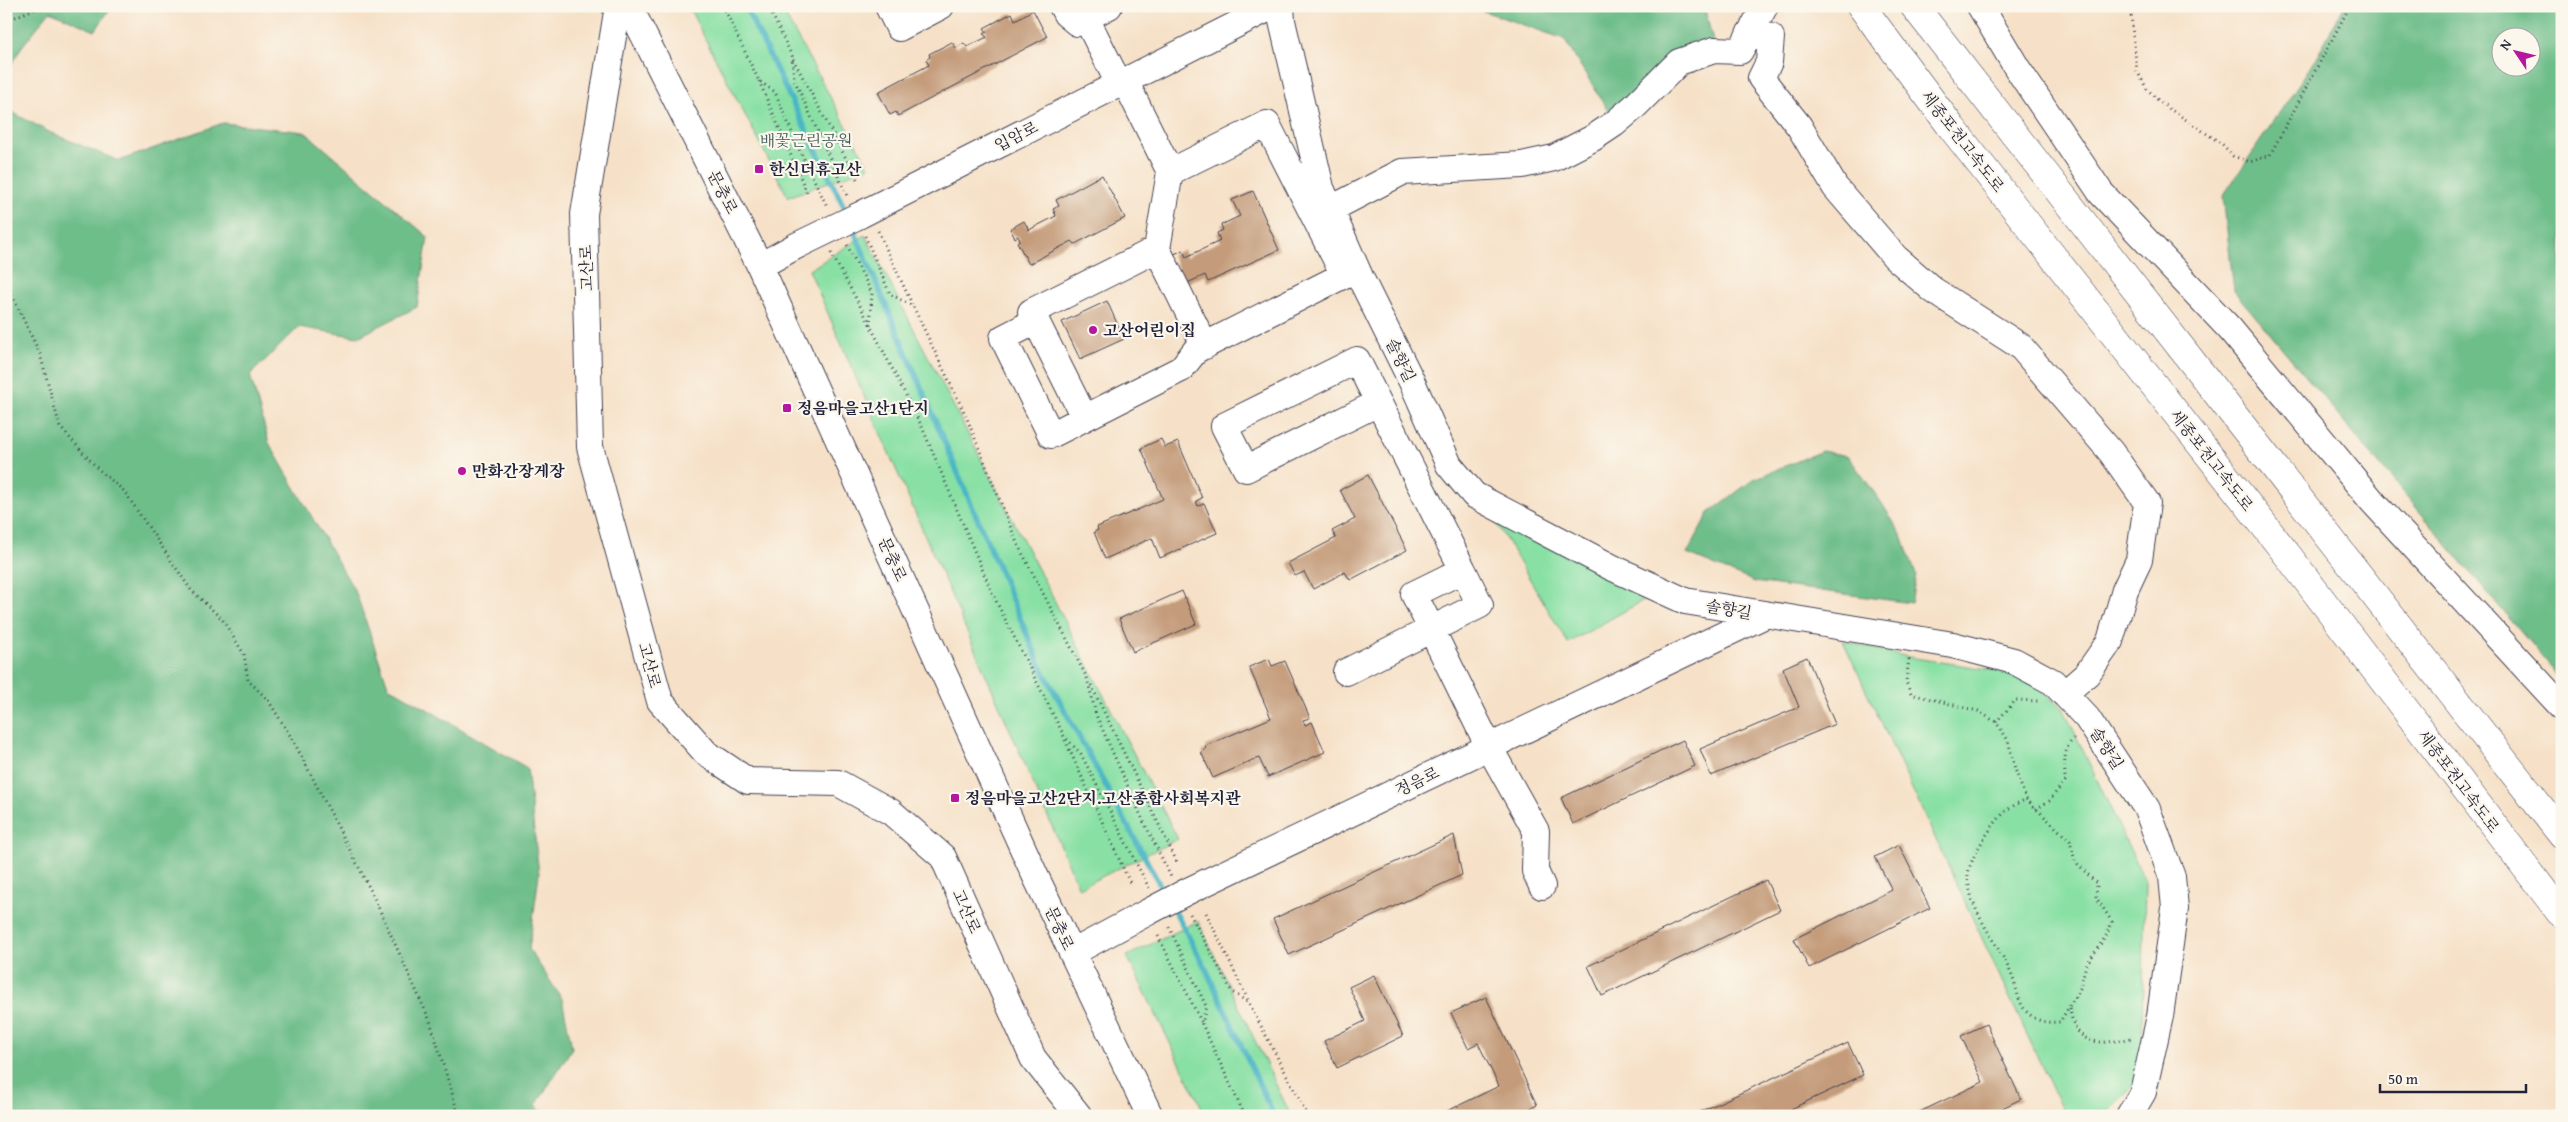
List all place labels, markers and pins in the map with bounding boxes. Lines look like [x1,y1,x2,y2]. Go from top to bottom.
place label: 한신더휴고산 [769,157,862,181]
marker: 한신더휴고산 [753,163,765,175]
place label: 고산어린이집 [1103,318,1196,342]
marker: 고산어린이집 [1087,324,1099,336]
place label: 정음마을고산1단지 [797,396,929,420]
marker: 정음마을고산1단지 [781,402,793,414]
place label: 만화간장게장 [472,459,565,483]
marker: 만화간장게장 [456,465,468,477]
place label: 정음마을고산2단지.고산종합사회복지관 [965,786,1241,810]
marker: 정음마을고산2단지.고산종합사회복지관 [949,792,961,804]

